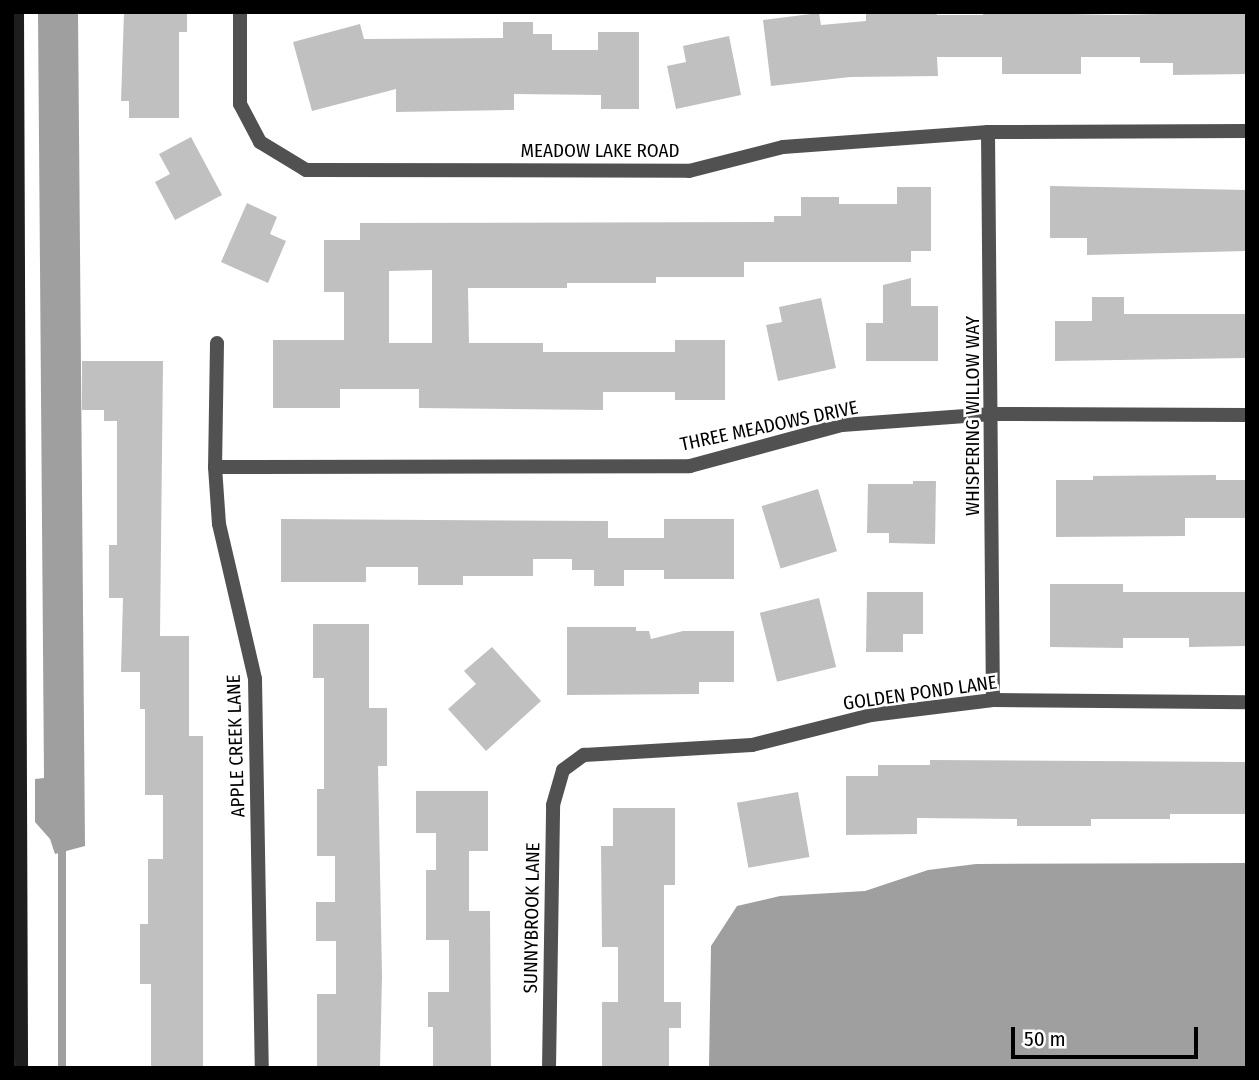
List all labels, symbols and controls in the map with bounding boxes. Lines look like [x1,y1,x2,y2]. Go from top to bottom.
street label: MEADOW LAKE ROAD [521,140,679,162]
street label: WHISPERING WILLOW WAY [962,316,984,516]
street label: THREE MEADOWS DRIVE [678,396,860,456]
street label: GOLDEN POND LANE [842,671,998,715]
street label: APPLE CREEK LANE [222,674,250,818]
street label: SUNNYBROOK LANE [519,842,545,994]
scale bar [1014,1014,1201,1058]
text: 50 m [1024,1026,1066,1052]

